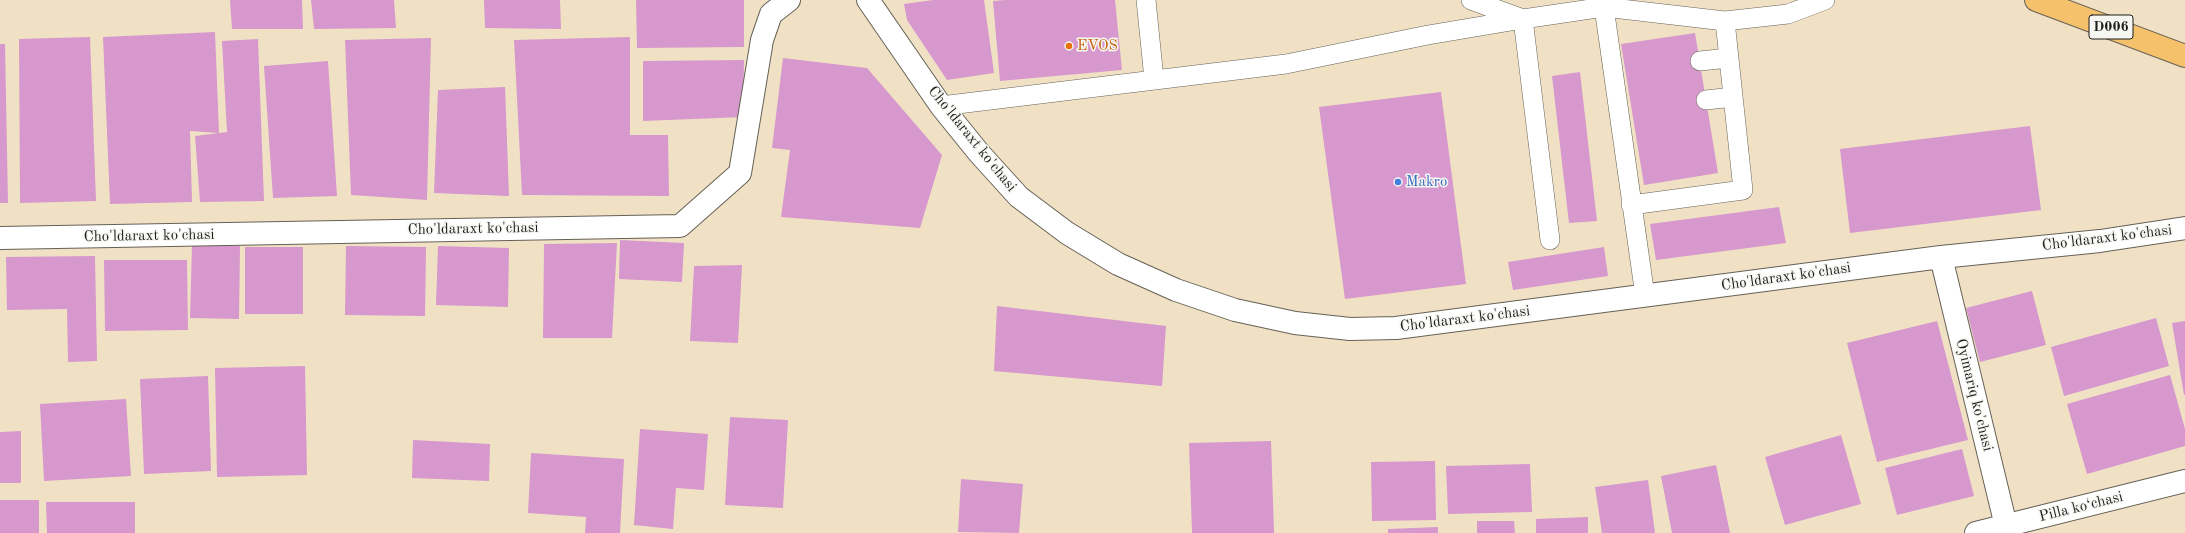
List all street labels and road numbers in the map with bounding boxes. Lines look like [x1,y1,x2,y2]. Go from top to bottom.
road number: D006 [2089,15,2133,39]
street label: Cho'ldaraxt ko'chasi [924,82,1020,196]
street label: Cho'ldaraxt ko'chasi [407,219,539,239]
street label: Cho'ldaraxt ko'chasi [2041,221,2173,255]
street label: Cho'ldaraxt ko'chasi [83,226,215,246]
street label: Cho'ldaraxt ko'chasi [1720,259,1852,295]
street label: Cho'ldaraxt ko'chasi [1399,302,1531,336]
street label: Oyimariq ko'chasi [1951,337,1997,453]
street label: Pilla ko‘chasi [2037,488,2125,526]

